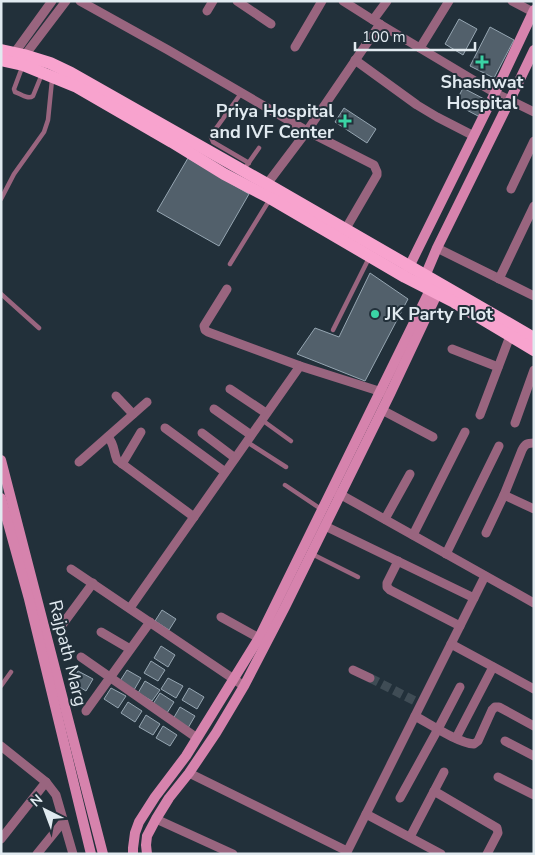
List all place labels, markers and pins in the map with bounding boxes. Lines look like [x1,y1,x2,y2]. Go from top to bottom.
marker: Shashwat Hospital [475,55,489,69]
place label: Shashwat Hospital [441,70,524,115]
place label: Priya Hospital and IVF Center [210,99,334,144]
marker: Priya Hospital and IVF Center [338,114,352,128]
place label: JK Party Plot [384,302,493,326]
marker: JK Party Plot [369,308,381,320]

